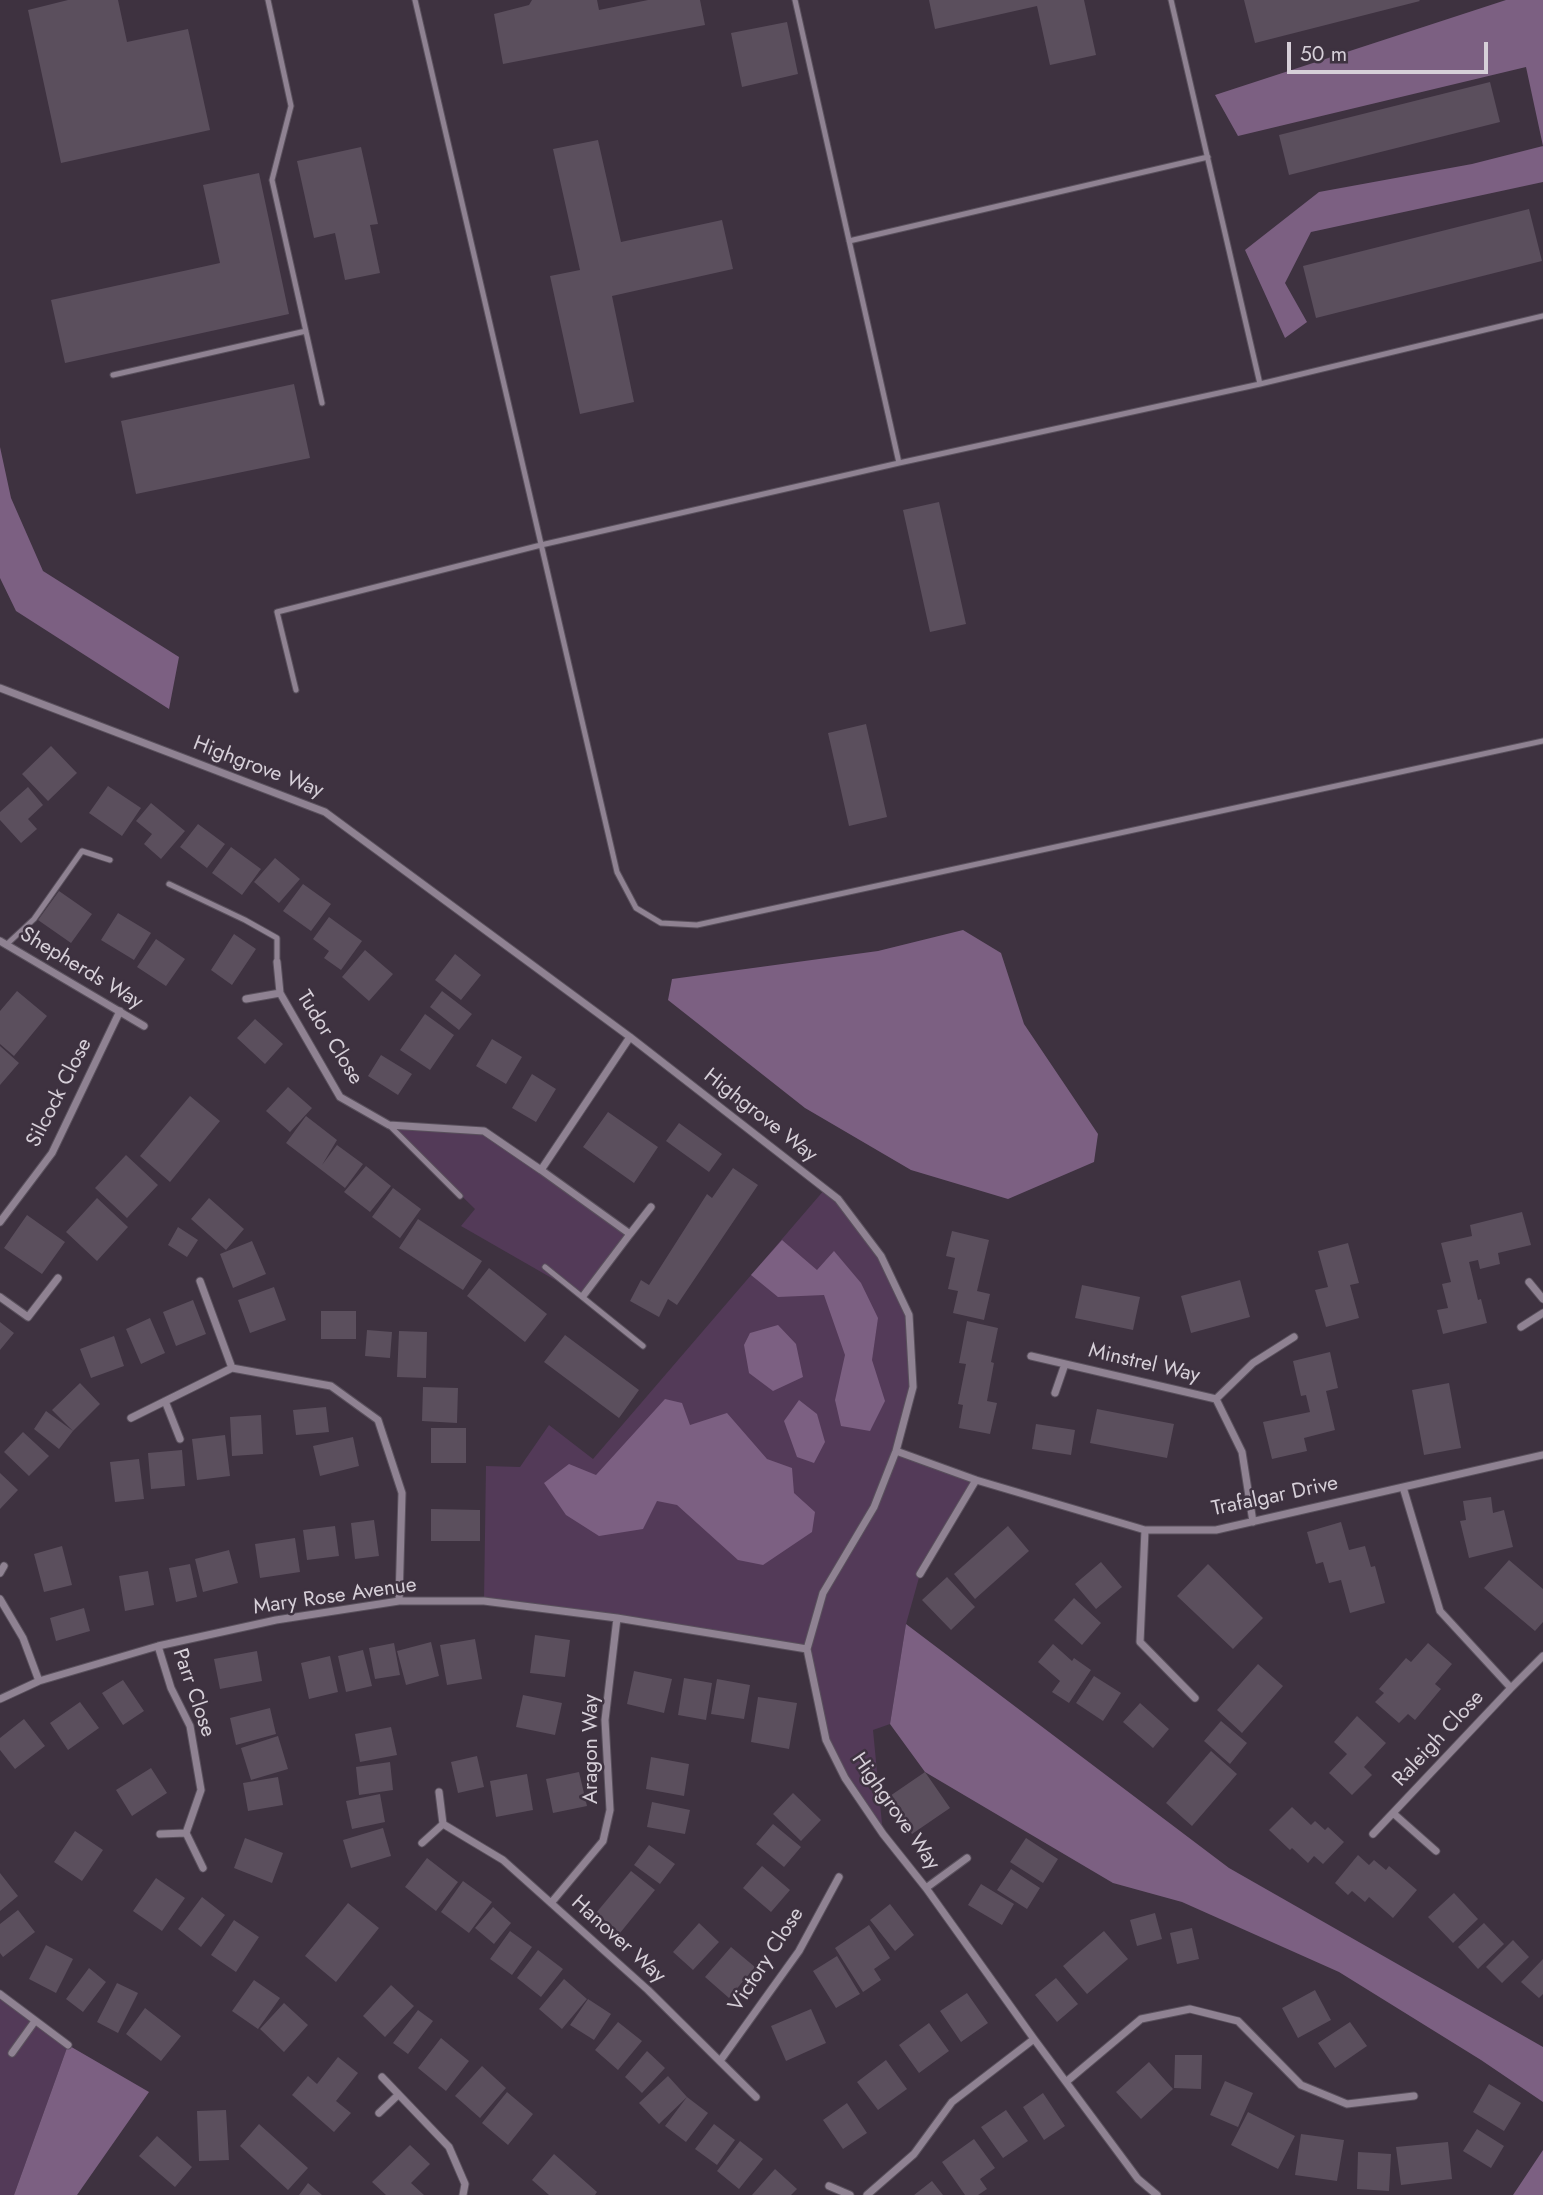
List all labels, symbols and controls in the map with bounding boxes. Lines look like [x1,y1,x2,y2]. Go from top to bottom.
scale bar [1291,28,1492,72]
text: 50 m [1300,39,1347,69]
street label: Highgrove Way [189,732,327,804]
street label: Shepherds Way [15,922,147,1016]
street label: Tudor Close [290,986,368,1090]
street label: Silcock Close [22,1034,98,1152]
street label: Highgrove Way [698,1064,822,1168]
street label: Minstrel Way [1086,1339,1202,1389]
street label: Trafalgar Drive [1209,1471,1341,1523]
street label: Mary Rose Avenue [252,1573,418,1621]
street label: Parr Close [166,1646,220,1740]
street label: Raleigh Close [1388,1686,1490,1792]
street label: Aragon Way [579,1694,605,1804]
street label: Highgrove Way [845,1748,945,1876]
street label: Hanover Way [566,1891,670,1989]
street label: Victory Close [724,1903,810,2017]

